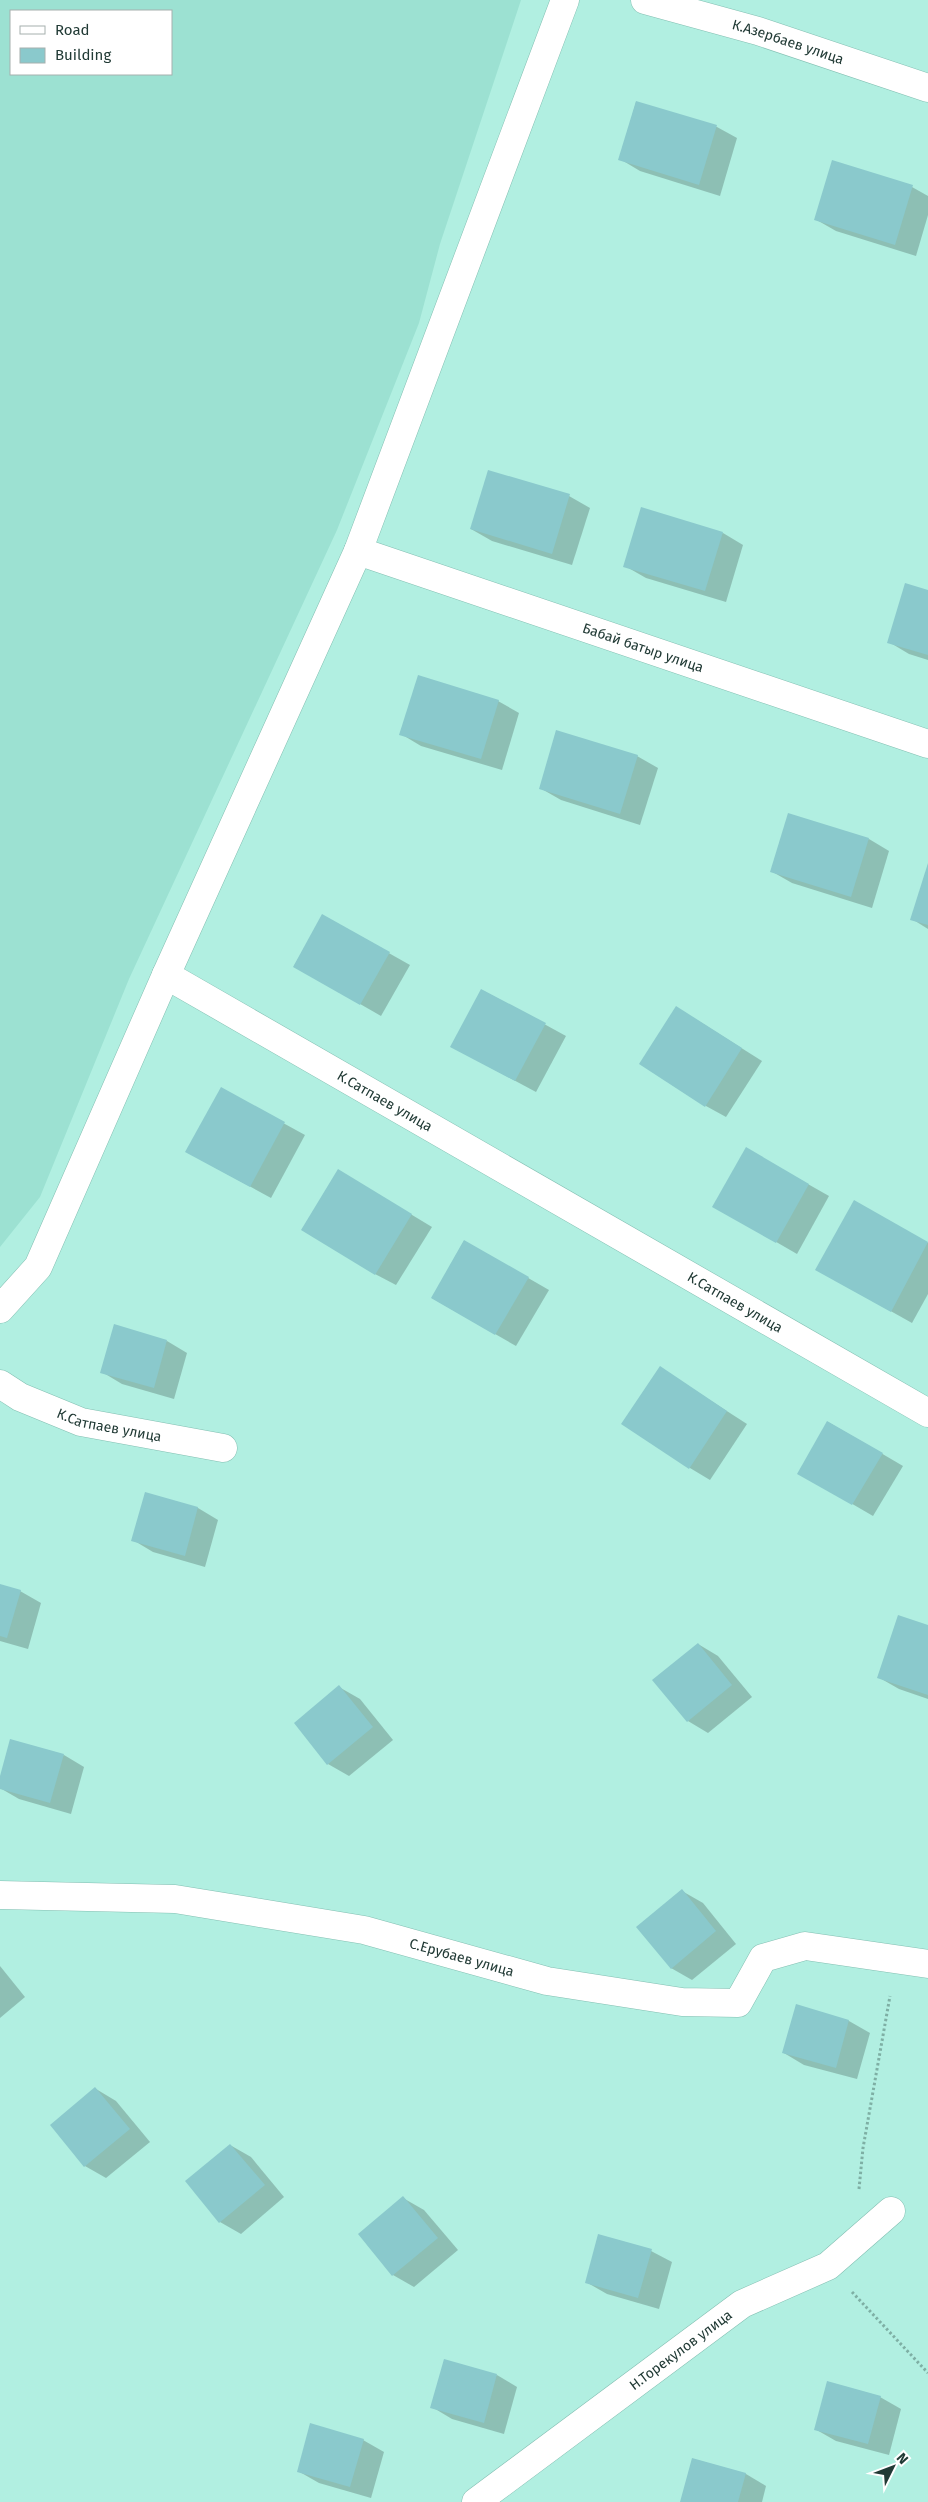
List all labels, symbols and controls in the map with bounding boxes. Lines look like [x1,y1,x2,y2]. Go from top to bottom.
legend [10,10,172,75]
street label: К.Азербаев улица [730,16,846,68]
text: Road [55,21,90,39]
text: Building [55,46,111,64]
street label: Бабай батыр улица [580,620,706,676]
street label: К.Сатпаев улица [334,1067,435,1135]
street label: К.Сатпаев улица [684,1269,786,1337]
street label: К.Сатпаев улица [54,1405,163,1446]
street label: С.Ерубаев улица [407,1935,516,1980]
street label: Н.Торекулов улица [626,2306,736,2394]
north arrow [868,2442,918,2492]
text: N [893,2449,912,2468]

